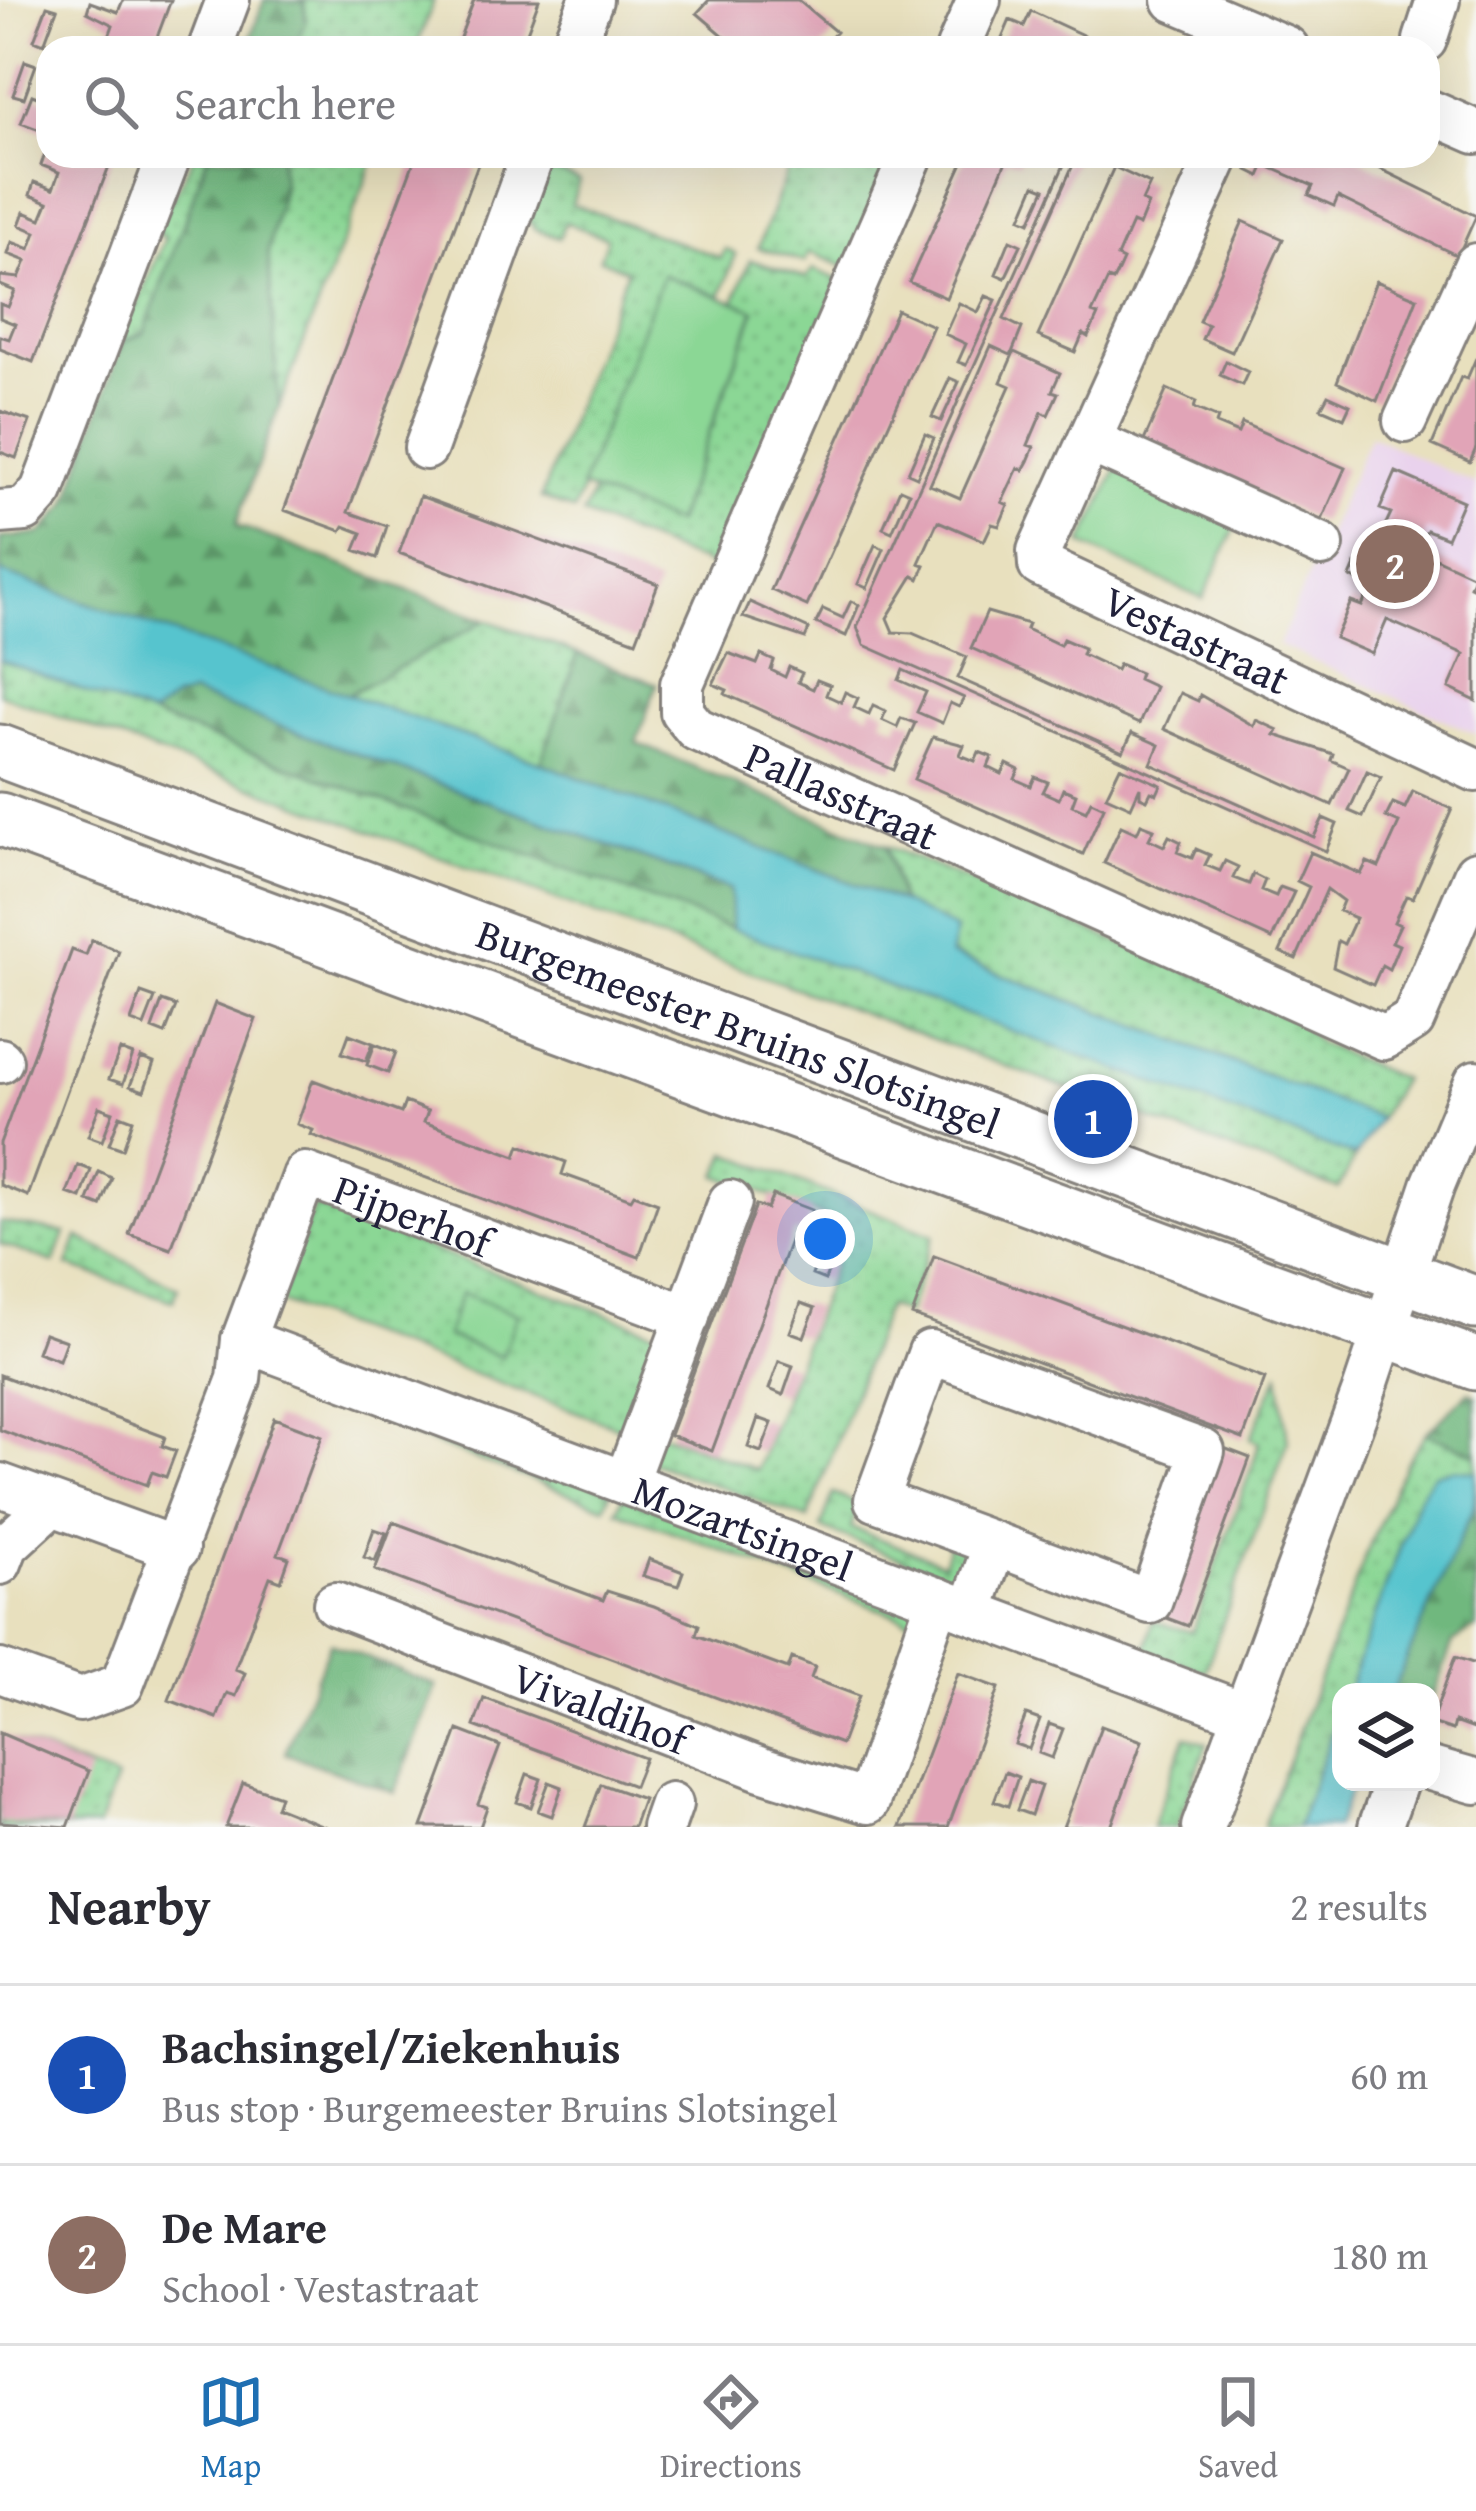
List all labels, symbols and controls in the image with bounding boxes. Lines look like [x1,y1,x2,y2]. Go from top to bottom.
search box [36,36,1440,168]
icon: search [78,69,144,135]
text: Search here [174,70,396,135]
pin: 2 [1356,519,1434,609]
street label: Vestastraat [1094,569,1300,709]
street label: Pallasstraat [736,725,949,865]
street label: Burgemeester Bruins Slotsingel [469,902,1009,1153]
pin: 1 [1054,1074,1132,1164]
street label: Pijperhof [326,1157,505,1273]
your location [795,1209,855,1269]
street label: Mozartsingel [625,1458,862,1596]
street label: Vivaldihof [504,1645,702,1770]
map controls [1332,1683,1440,1791]
button: layers [1332,1683,1440,1791]
text: Nearby [48,1868,211,1943]
text: 2 results [1290,1877,1428,1934]
text: Bachsingel/Ziekenhuis [162,2014,621,2079]
text: 1 [77,2046,97,2103]
text: 60 m [1350,2046,1428,2103]
text: Bus stop · Burgemeester Bruins Slotsingel [162,2079,838,2136]
text: De Mare [162,2194,327,2259]
text: 2 [77,2226,97,2283]
text: 180 m [1331,2226,1428,2283]
text: School · Vestastraat [162,2259,479,2316]
tab: Map [198,2369,264,2489]
tab: Directions [660,2369,802,2489]
tab: Saved [1198,2369,1278,2489]

